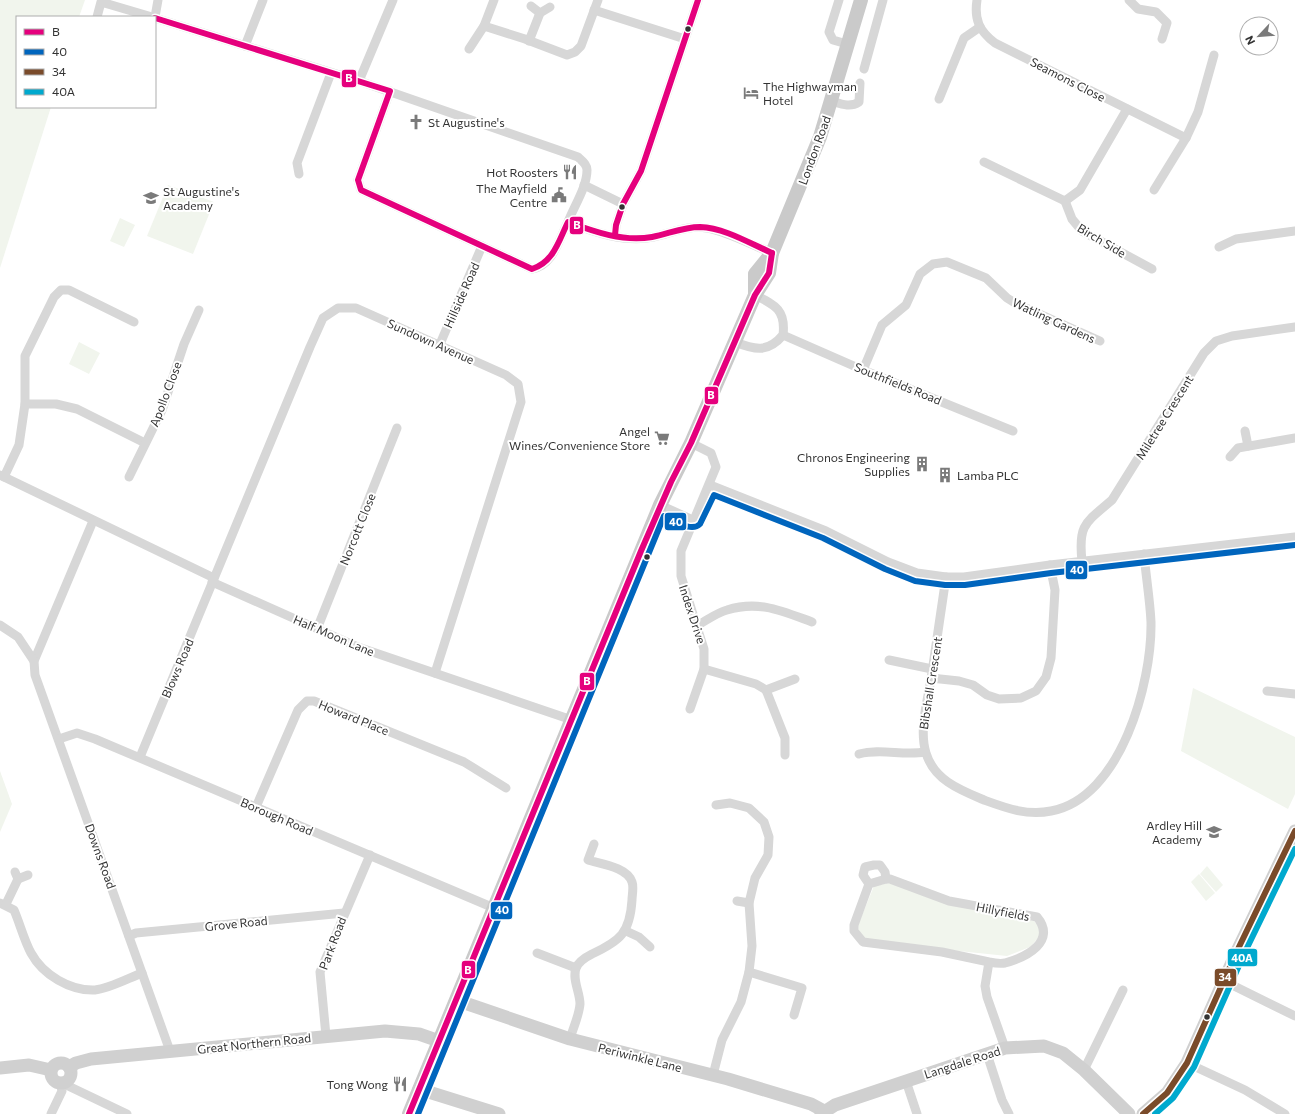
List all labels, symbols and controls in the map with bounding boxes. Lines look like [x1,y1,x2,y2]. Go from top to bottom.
legend [16,16,156,108]
north arrow [1239,16,1279,56]
text: B [52,24,60,38]
unlabelled marker [683,24,693,34]
text: N [1242,34,1257,47]
text: 40 [52,44,67,58]
street label: Seamons Close [1028,54,1108,104]
text: 34 [52,64,66,78]
line badge: B [341,69,357,88]
text: B [345,71,353,84]
place label: The Highwayman Hotel [763,79,857,107]
text: 40A [52,84,75,98]
hotel icon: The Highwayman Hotel [742,84,760,102]
church icon: St Augustine's [407,113,425,131]
street label: London Road [795,114,833,186]
place label: St Augustine's [428,115,505,129]
restaurant icon: Hot Roosters [561,163,579,181]
place label: Hot Roosters [486,165,558,179]
place label: The Mayfield Centre [476,181,547,209]
place label: St Augustine's Academy [163,184,240,212]
public building icon: The Mayfield Centre [550,186,568,204]
school or university icon: St Augustine's Academy [142,189,160,207]
unlabelled marker [617,202,627,212]
line badge: B [569,216,584,235]
text: B [573,218,581,231]
street label: Birch Side [1075,220,1129,260]
street label: Hillside Road [440,260,482,330]
street label: Watling Gardens [1010,295,1098,345]
street label: Sundown Avenue [386,316,476,366]
street label: Southfields Road [852,359,944,407]
street label: Apollo Close [146,360,184,428]
street label: Miletree Crescent [1132,372,1196,462]
line badge: B [704,386,719,405]
text: B [707,388,715,401]
place label: Angel Wines/Convenience Store [509,424,650,452]
supermarket icon: Angel Wines/Convenience Store [653,429,671,447]
place label: Chronos Engineering Supplies [797,450,910,478]
building icon: Chronos Engineering Supplies [913,455,931,473]
building icon: Lamba PLC [936,466,954,484]
place label: Lamba PLC [957,468,1019,482]
street label: Norcott Close [336,491,378,567]
line badge: 40 [664,512,687,531]
text: 40 [669,515,683,528]
unlabelled marker [642,552,652,562]
line badge: 40 [1065,560,1088,580]
text: 40 [1070,563,1084,576]
street label: Index Drive [677,583,709,645]
street label: Half Moon Lane [291,612,377,658]
street label: Blows Road [158,636,196,700]
street label: Bibshall Crescent [916,636,944,730]
line badge: B [579,672,595,691]
text: B [583,674,591,687]
street label: Howard Place [317,697,391,737]
street label: Borough Road [239,794,315,838]
place label: Ardley Hill Academy [1146,818,1202,846]
street label: Downs Road [83,822,119,890]
school or university icon: Ardley Hill Academy [1205,823,1223,841]
street label: Hillyfields [975,899,1031,923]
line badge: 40 [490,901,513,920]
text: 40 [495,903,509,916]
street label: Grove Road [204,913,268,933]
street label: Park Road [316,915,348,971]
line badge: 40A [1227,948,1258,967]
text: 40A [1231,951,1253,964]
line badge: B [461,960,476,979]
text: B [464,963,472,976]
line badge: 34 [1214,968,1237,987]
text: 34 [1218,970,1232,983]
unlabelled marker [1202,1012,1212,1022]
street label: Great Northern Road [196,1030,312,1056]
street label: Periwinkle Lane [597,1040,683,1074]
street label: Langdale Road [922,1043,1002,1081]
restaurant icon: Tong Wong [391,1075,409,1093]
place label: Tong Wong [326,1077,388,1091]

